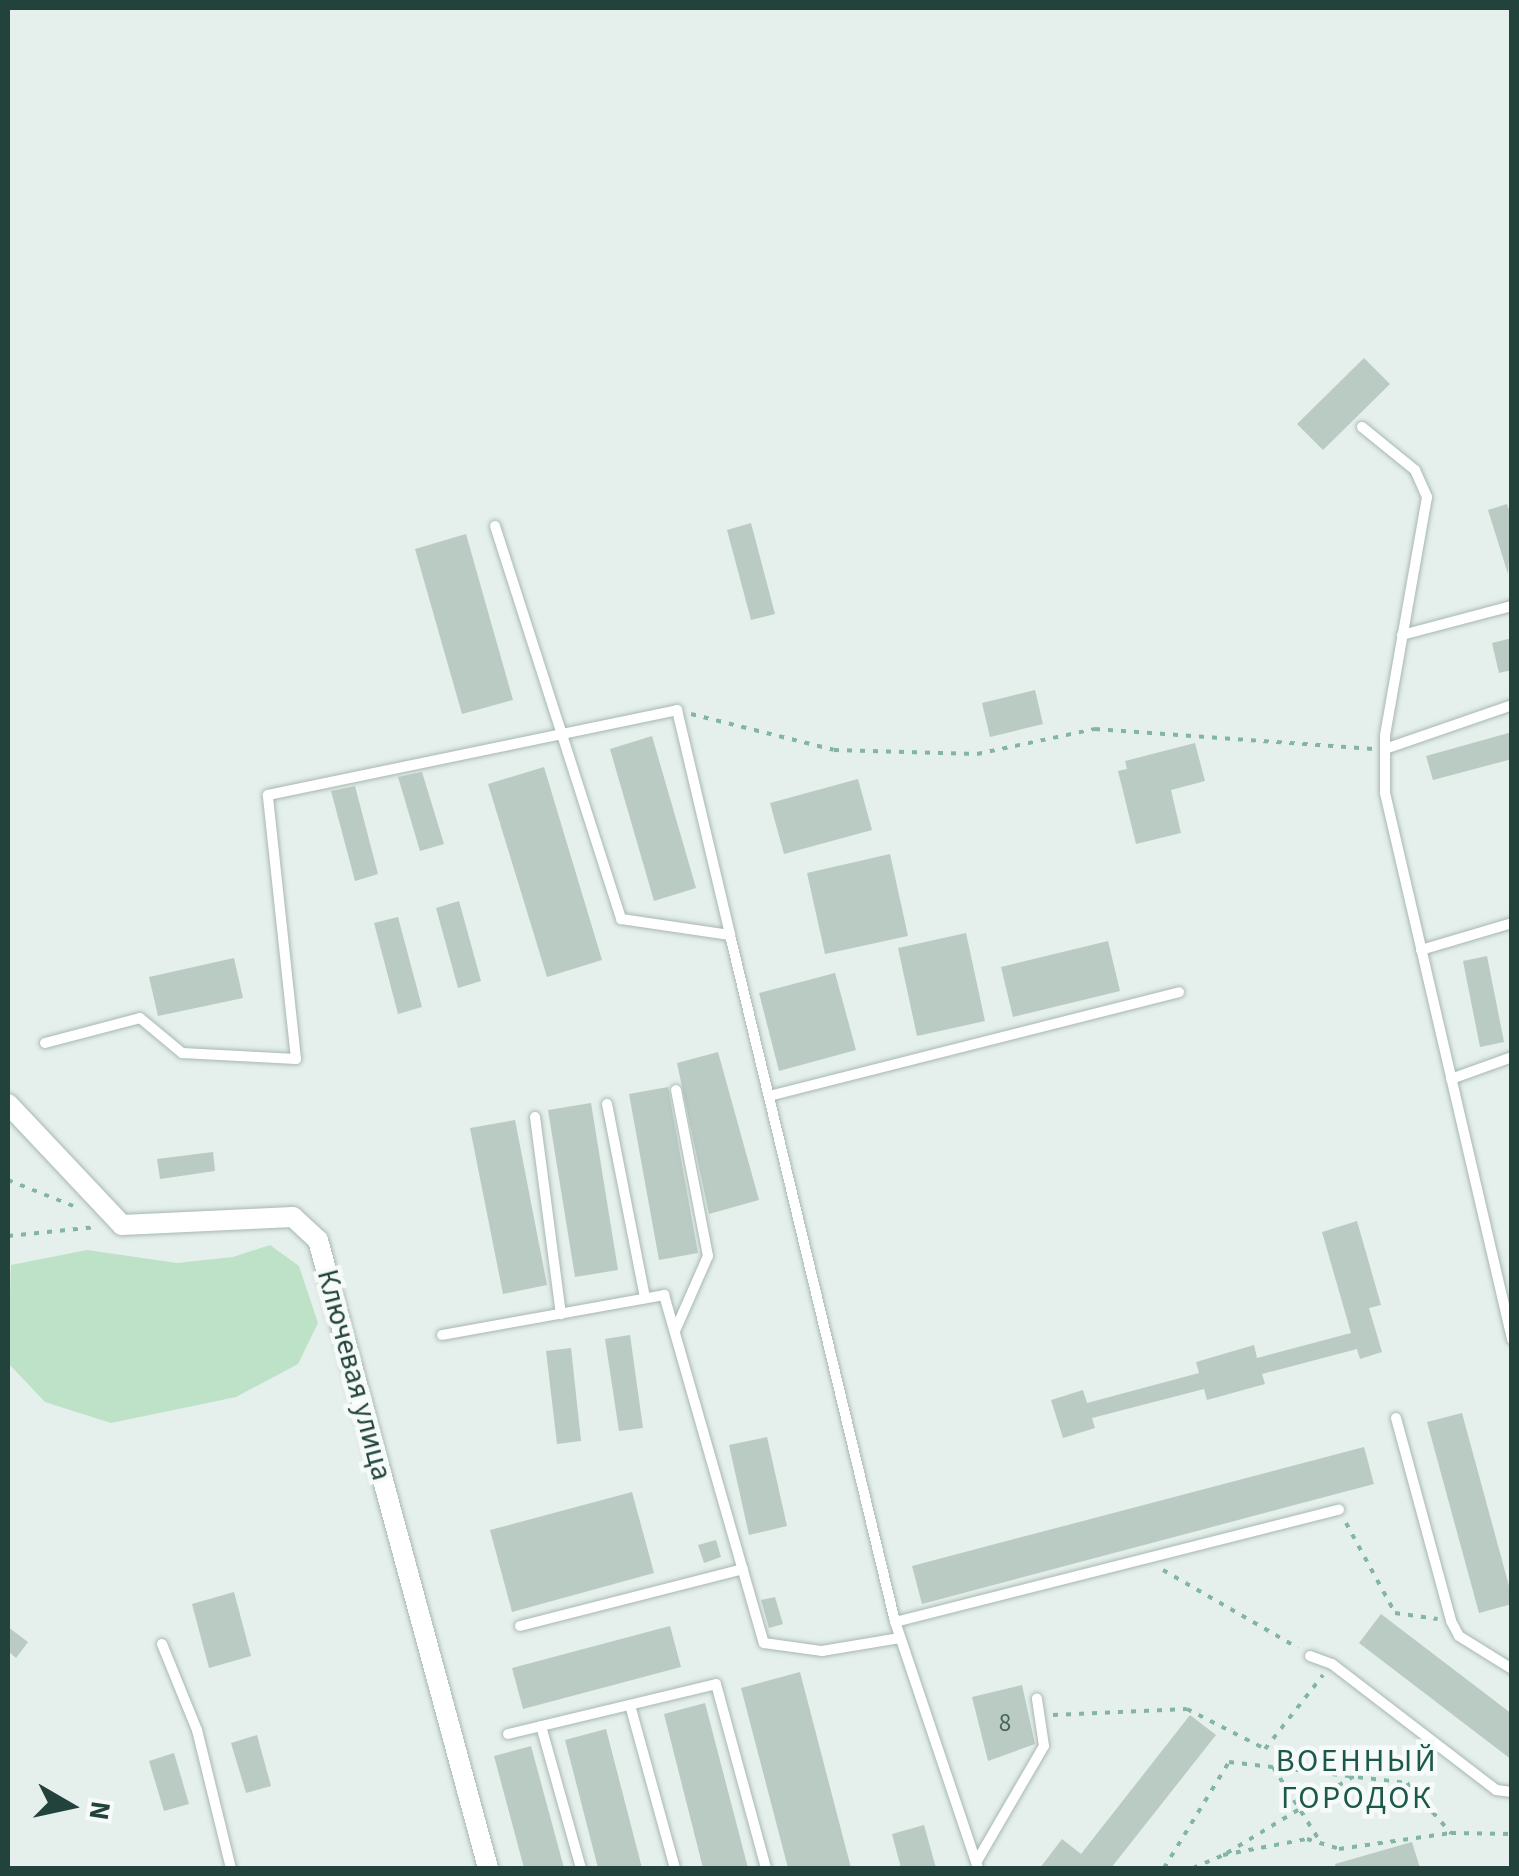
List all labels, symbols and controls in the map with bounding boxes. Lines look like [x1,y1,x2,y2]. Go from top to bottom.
street label: Ключевая улица [309,1266,399,1484]
house number: 8 [999,1708,1011,1738]
district label: ВОЕННЫЙ ГОРОДОК [1276,1743,1438,1818]
north arrow [20,1756,120,1856]
text: N [78,1798,121,1823]

